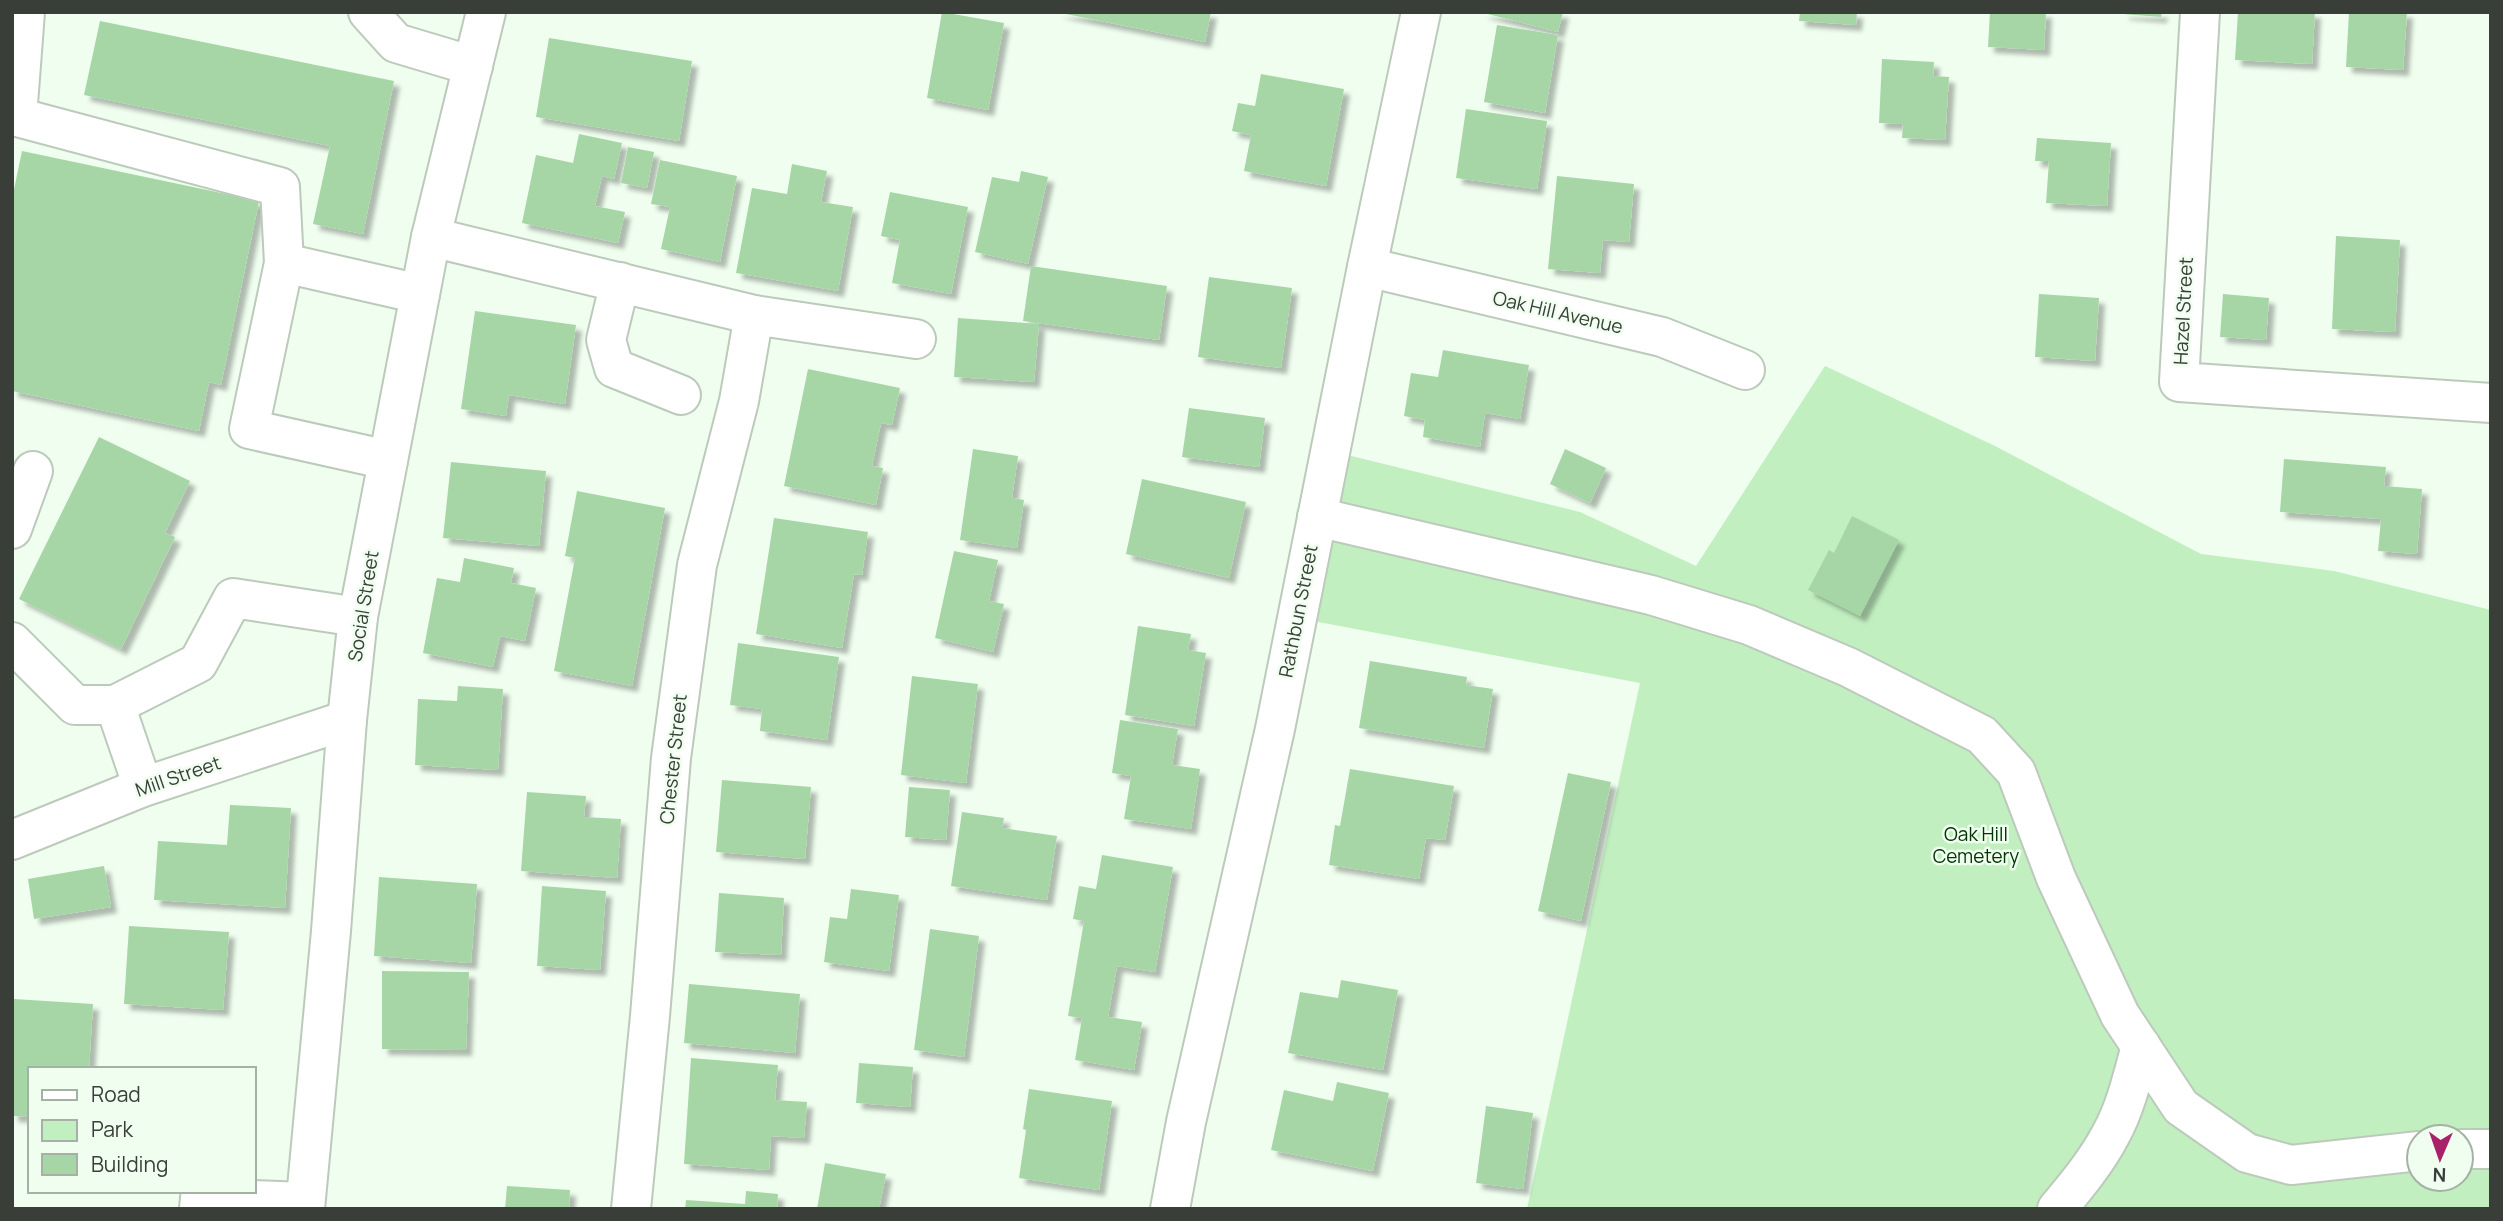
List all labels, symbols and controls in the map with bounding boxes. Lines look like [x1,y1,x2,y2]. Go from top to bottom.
street label: Hazel Street [2167,256,2199,366]
street label: Oak Hill Avenue [1490,284,1626,340]
street label: Rathbun Street [1272,542,1324,680]
street label: Social Street [341,549,385,663]
street label: Chester Street [653,693,693,825]
street label: Mill Street [132,749,224,803]
park label: Oak Hill Cemetery [1933,821,2019,869]
legend [28,1067,256,1193]
text: Road [91,1080,141,1108]
text: Park [91,1115,133,1143]
north arrow [2405,1123,2475,1193]
text: Building [91,1150,168,1178]
text: N [2432,1162,2447,1188]

